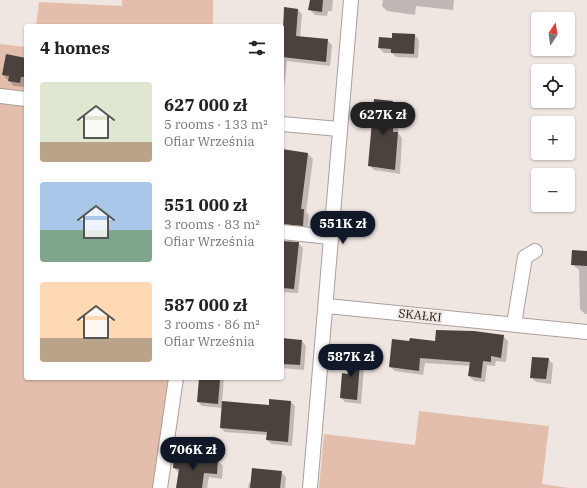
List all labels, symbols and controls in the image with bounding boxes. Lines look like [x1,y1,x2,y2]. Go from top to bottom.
north arrow [531,12,575,56]
map controls [531,12,575,212]
text: 4 homes [40,37,110,59]
icon: filters [246,37,268,59]
button: locate [531,64,575,108]
text: 627 000 zł [164,94,248,116]
icon: home [72,98,120,146]
pin: 627K zł [346,102,420,136]
text: 627K zł [359,106,407,123]
text: 5 rooms · 133 m² [164,116,268,133]
button: + [531,116,575,160]
text: Ofiar Września [164,133,255,150]
button: − [531,168,575,212]
text: 551 000 zł [164,194,248,216]
icon: home [72,198,120,246]
pin: 551K zł [306,211,380,245]
text: 551K zł [319,215,367,232]
text: 3 rooms · 83 m² [164,216,260,233]
text: Ofiar Września [164,233,255,250]
text: 587 000 zł [164,294,248,316]
icon: home [72,298,120,346]
street label: SKAŁKI [398,305,442,325]
text: 3 rooms · 86 m² [164,316,260,333]
text: Ofiar Września [164,333,255,350]
pin: 587K zł [314,344,388,378]
text: 587K zł [327,348,375,365]
pin: 706K zł [156,437,230,471]
text: 706K zł [169,441,217,458]

